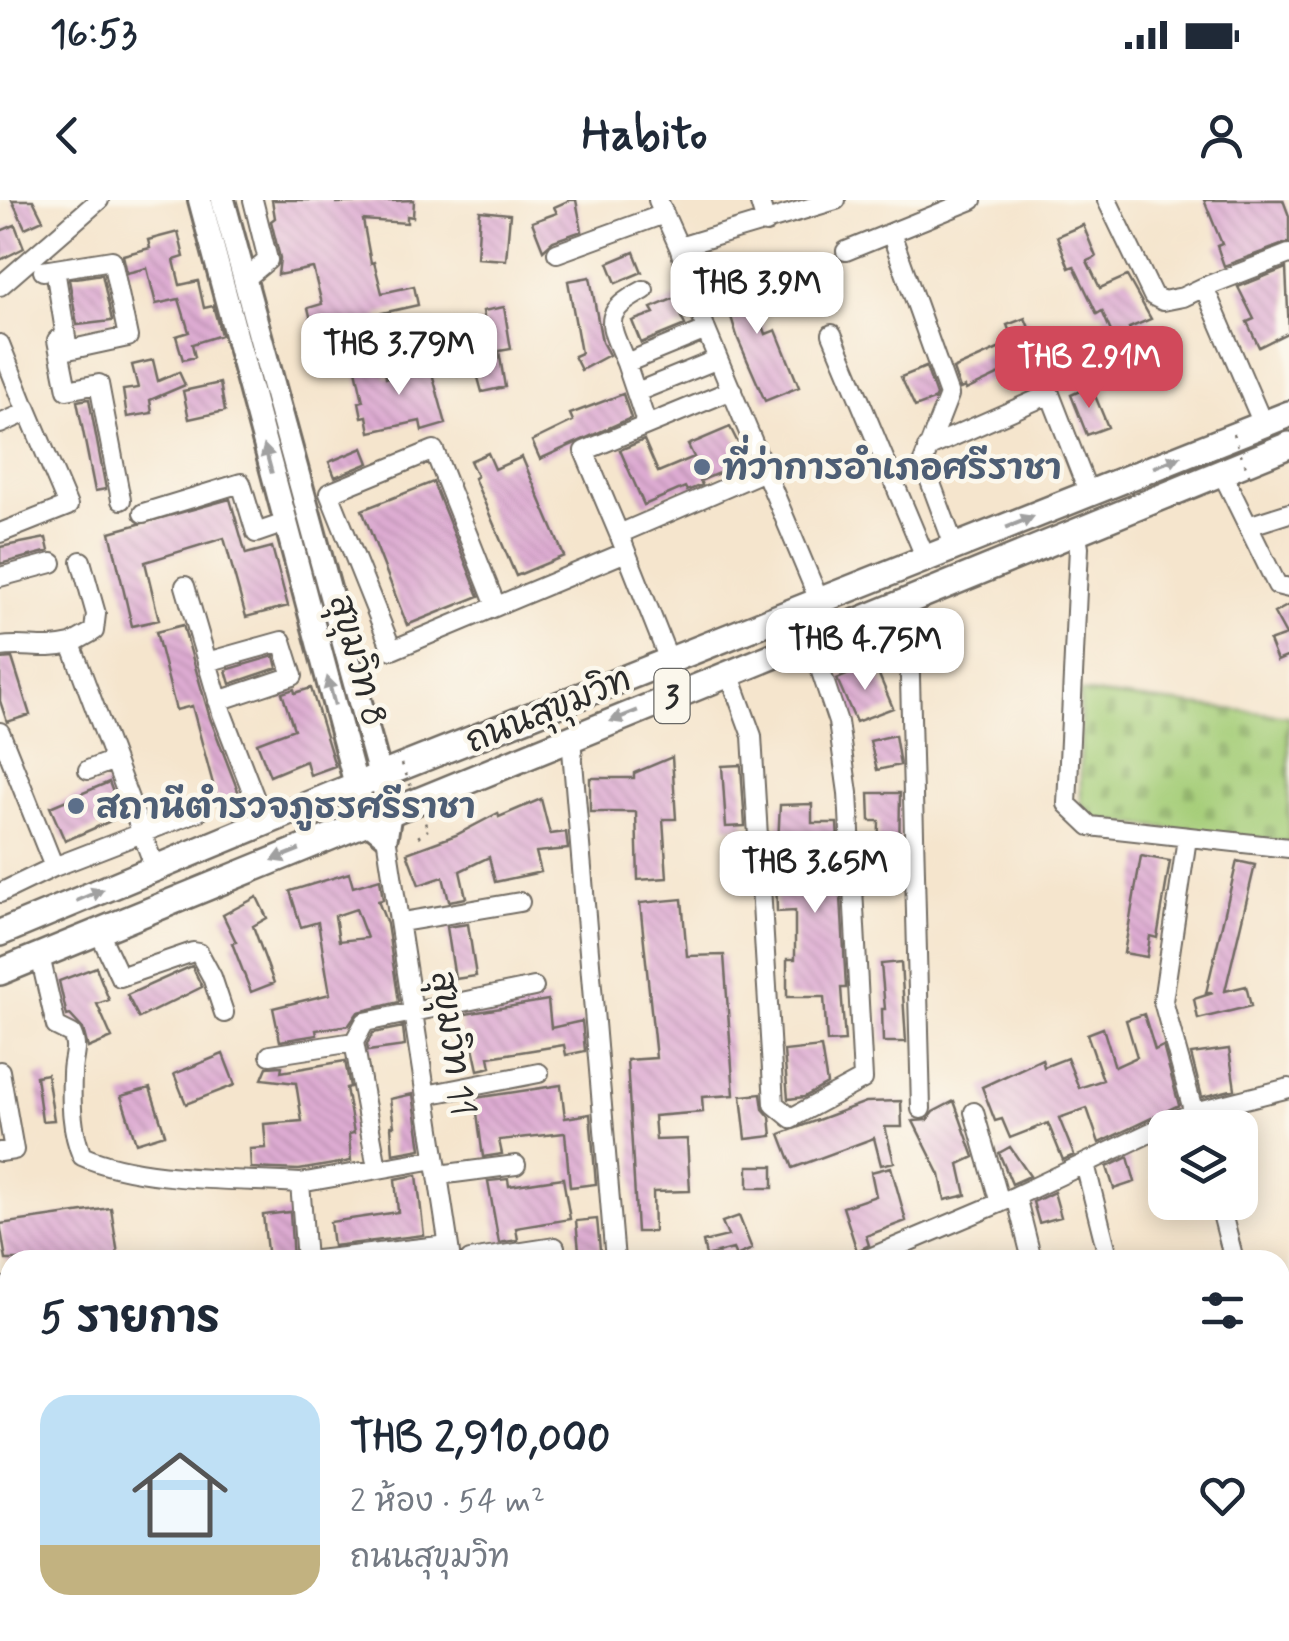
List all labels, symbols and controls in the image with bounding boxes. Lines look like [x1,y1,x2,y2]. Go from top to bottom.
text: 16:53 [50,11,137,60]
text: Habito [582,106,707,165]
icon: back [40,108,95,163]
icon: person [1194,108,1249,163]
pin: THB 3.9M [654,252,860,337]
text: THB 3.9M [692,263,822,305]
pin: THB 3.79M [285,313,513,398]
text: THB 3.79M [323,324,475,366]
pin: THB 2.91M [975,326,1203,411]
text: THB 2.91M [1017,337,1161,379]
place label: ที่ว่าการอำเภอศรีราชา [722,434,1061,492]
one-way arrow [260,443,276,474]
one-way arrow [1152,454,1182,470]
marker: ที่ว่าการอำเภอศรีราชา [691,456,713,478]
one-way arrow [1005,513,1035,529]
street label: สุขุมวิท 8 [316,590,397,732]
pin: THB 4.75M [751,608,979,693]
text: THB 4.75M [788,619,942,661]
street label: ถนนสุขุมวิท [459,657,639,767]
road number: 3 [654,669,690,723]
one-way arrow [322,675,338,706]
one-way arrow [609,708,639,724]
place label: สถานีตำรวจภูธรศรีราชา [96,783,475,831]
marker: สถานีตำรวจภูธรศรีราชา [65,795,87,817]
pin: THB 3.65M [701,831,929,916]
text: THB 3.65M [742,842,888,884]
one-way arrow [271,847,301,863]
one-way arrow [75,887,105,903]
street label: สุขุมวิท 11 [417,968,485,1119]
map controls [1148,1110,1258,1220]
button: layers [1148,1110,1258,1220]
icon: filters [1195,1283,1250,1338]
text: 5 รายการ [40,1292,220,1347]
text: THB 2,910,000 [350,1412,610,1467]
icon: home [120,1435,240,1555]
icon: heart [1195,1468,1250,1523]
text: 2 ห้อง · 54 m² [350,1481,545,1523]
text: ถนนสุขุมวิท [350,1537,510,1579]

